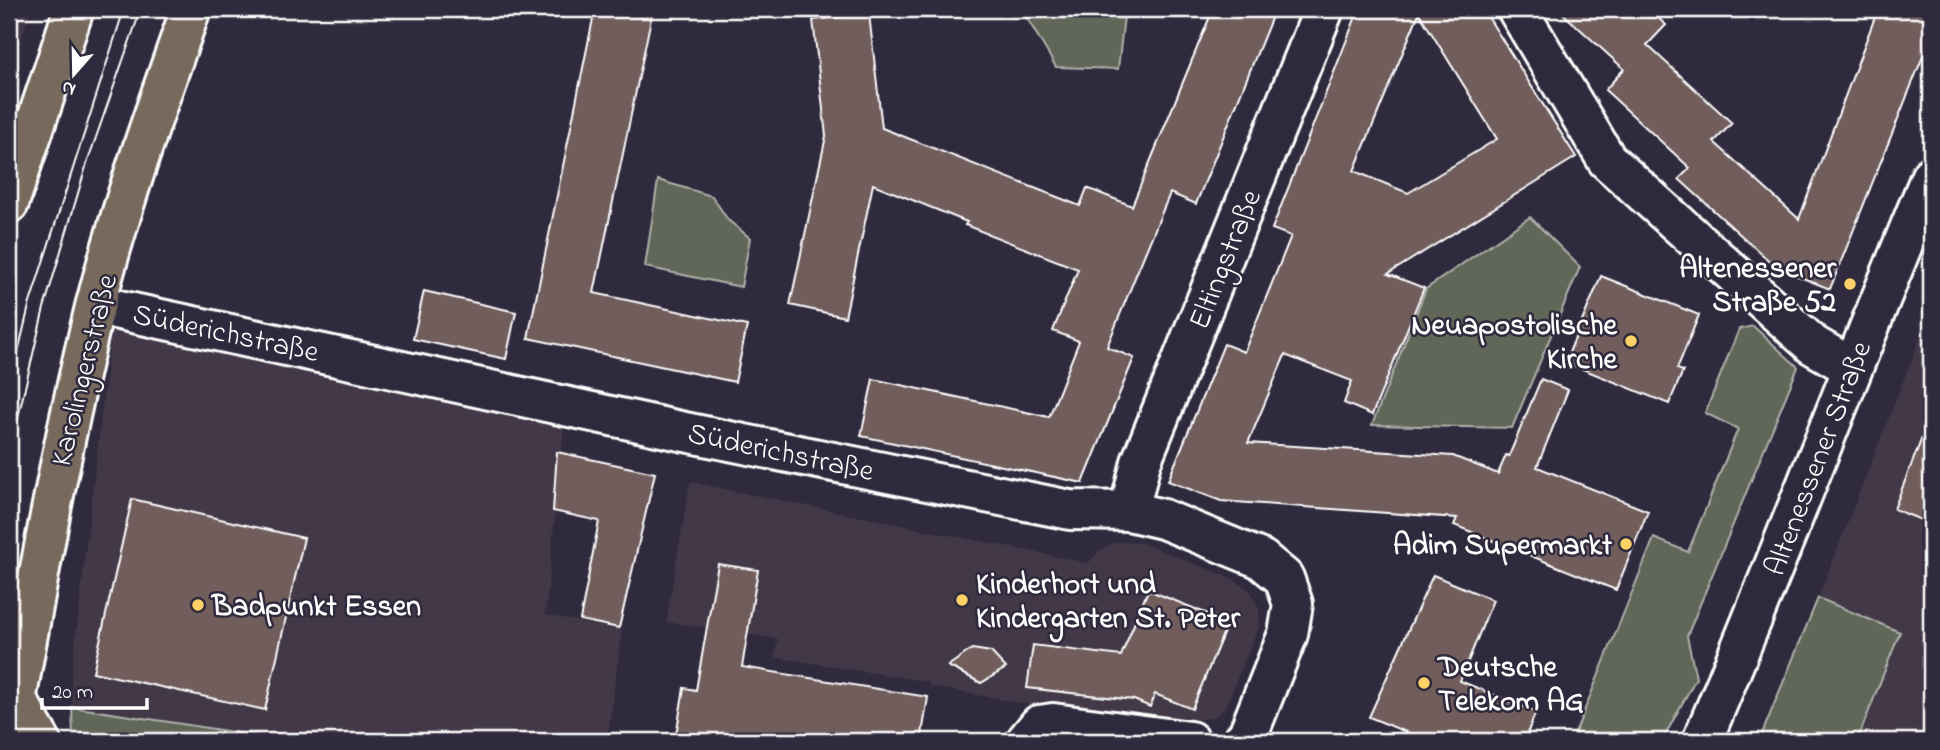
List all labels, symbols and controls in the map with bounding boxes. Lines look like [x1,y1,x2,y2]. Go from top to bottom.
north arrow [38,38,108,108]
text: N [58,73,80,103]
street label: Eltingstraße [1179,183,1275,337]
place label: Altenessener Straße 52 [1679,248,1837,326]
street label: Karolingerstraße [41,270,131,471]
marker: Altenessener Straße 52 [1842,276,1858,292]
street label: Süderichstraße [128,294,323,376]
place label: Neuapostolische Kirche [1411,305,1619,383]
marker: Neuapostolische Kirche [1623,333,1639,349]
street label: Altenessener Straße [1755,335,1885,583]
street label: Süderichstraße [683,413,878,495]
place label: Adim Supermarkt [1393,525,1613,569]
marker: Adim Supermarkt [1618,536,1634,552]
place label: Kinderhort und Kindergarten St. Peter [976,564,1241,643]
place label: Badpunkt Essen [210,586,421,630]
marker: Kinderhort und Kindergarten St. Peter [954,592,970,608]
marker: Badpunkt Essen [190,597,206,613]
place label: Deutsche Telekom AG [1436,647,1584,725]
scale bar [42,666,147,710]
marker: Deutsche Telekom AG [1416,675,1432,691]
text: 20 m [52,678,93,708]

